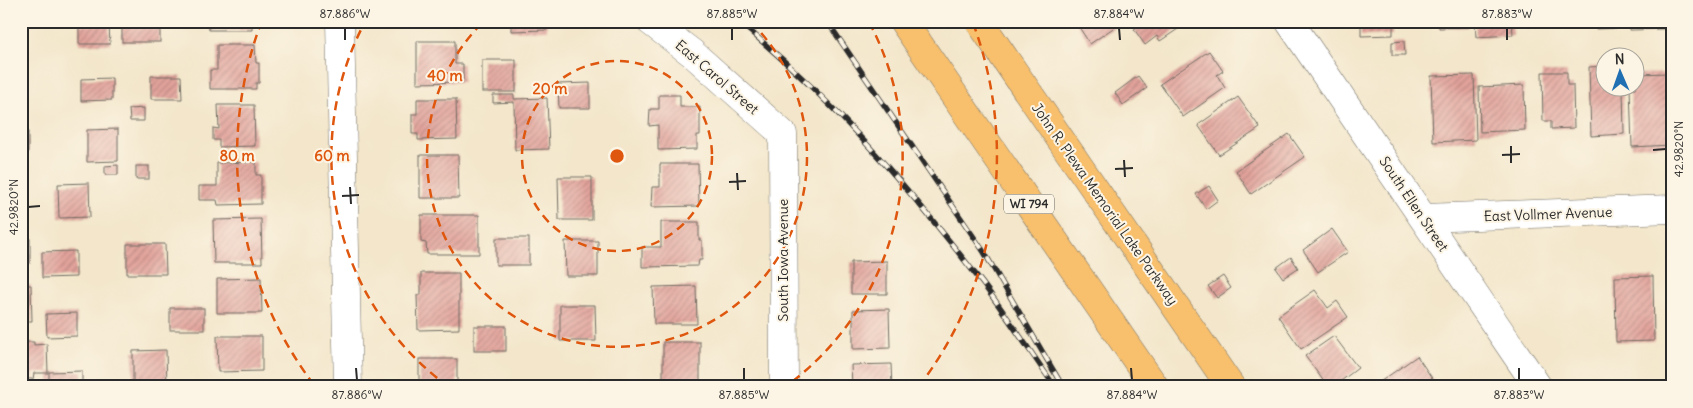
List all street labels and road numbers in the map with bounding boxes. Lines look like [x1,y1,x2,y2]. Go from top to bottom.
street label: East Carol Street [672,36,763,118]
street label: John R. Plewa Memorial Lake Parkway [1028,100,1182,308]
street label: South Ellen Street [1376,153,1453,255]
road number: WI 794 [1004,194,1054,213]
street label: South Iowa Avenue [774,199,792,321]
street label: East Vollmer Avenue [1483,203,1613,225]

